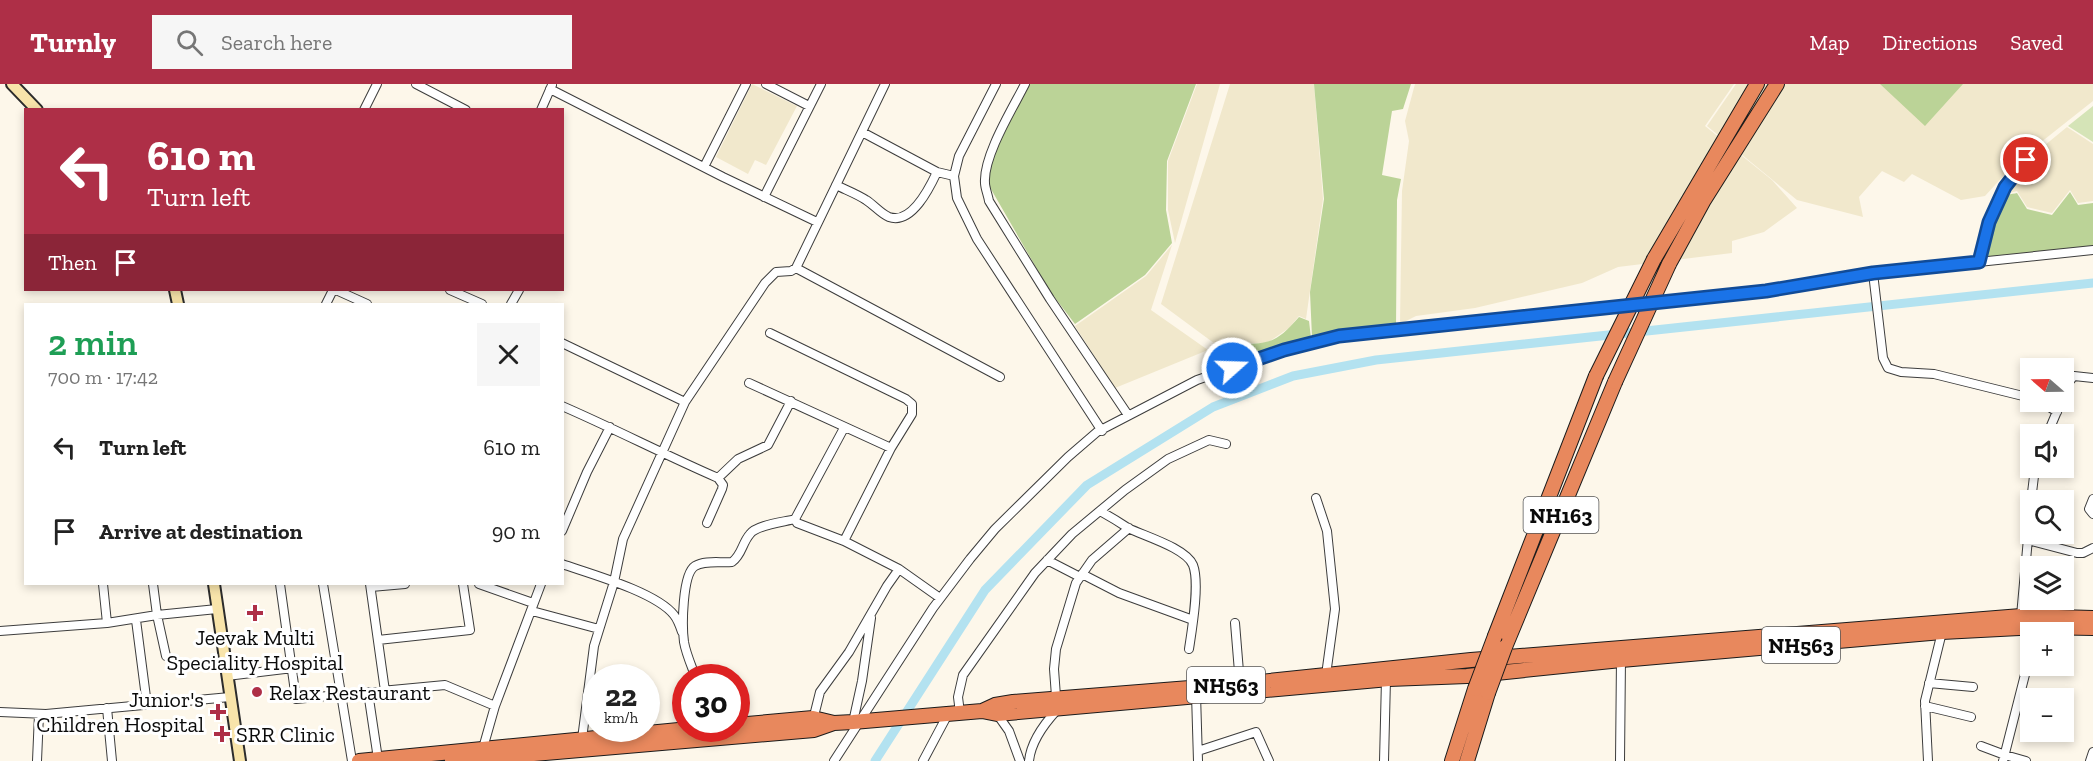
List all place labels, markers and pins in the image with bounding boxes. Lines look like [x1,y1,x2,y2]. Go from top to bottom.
pin [2000,134,2051,185]
marker: Jeevak Multi Speciality Hospital [246,604,264,622]
place label: Jeevak Multi Speciality Hospital [167,624,344,676]
place label: Relax Restaurant [269,679,431,706]
marker: Relax Restaurant [250,685,264,699]
place label: Junior's Children Hospital [36,686,204,738]
marker: Junior's Children Hospital [209,703,227,721]
place label: SRR Clinic [236,721,335,748]
marker: SRR Clinic [213,725,231,743]

